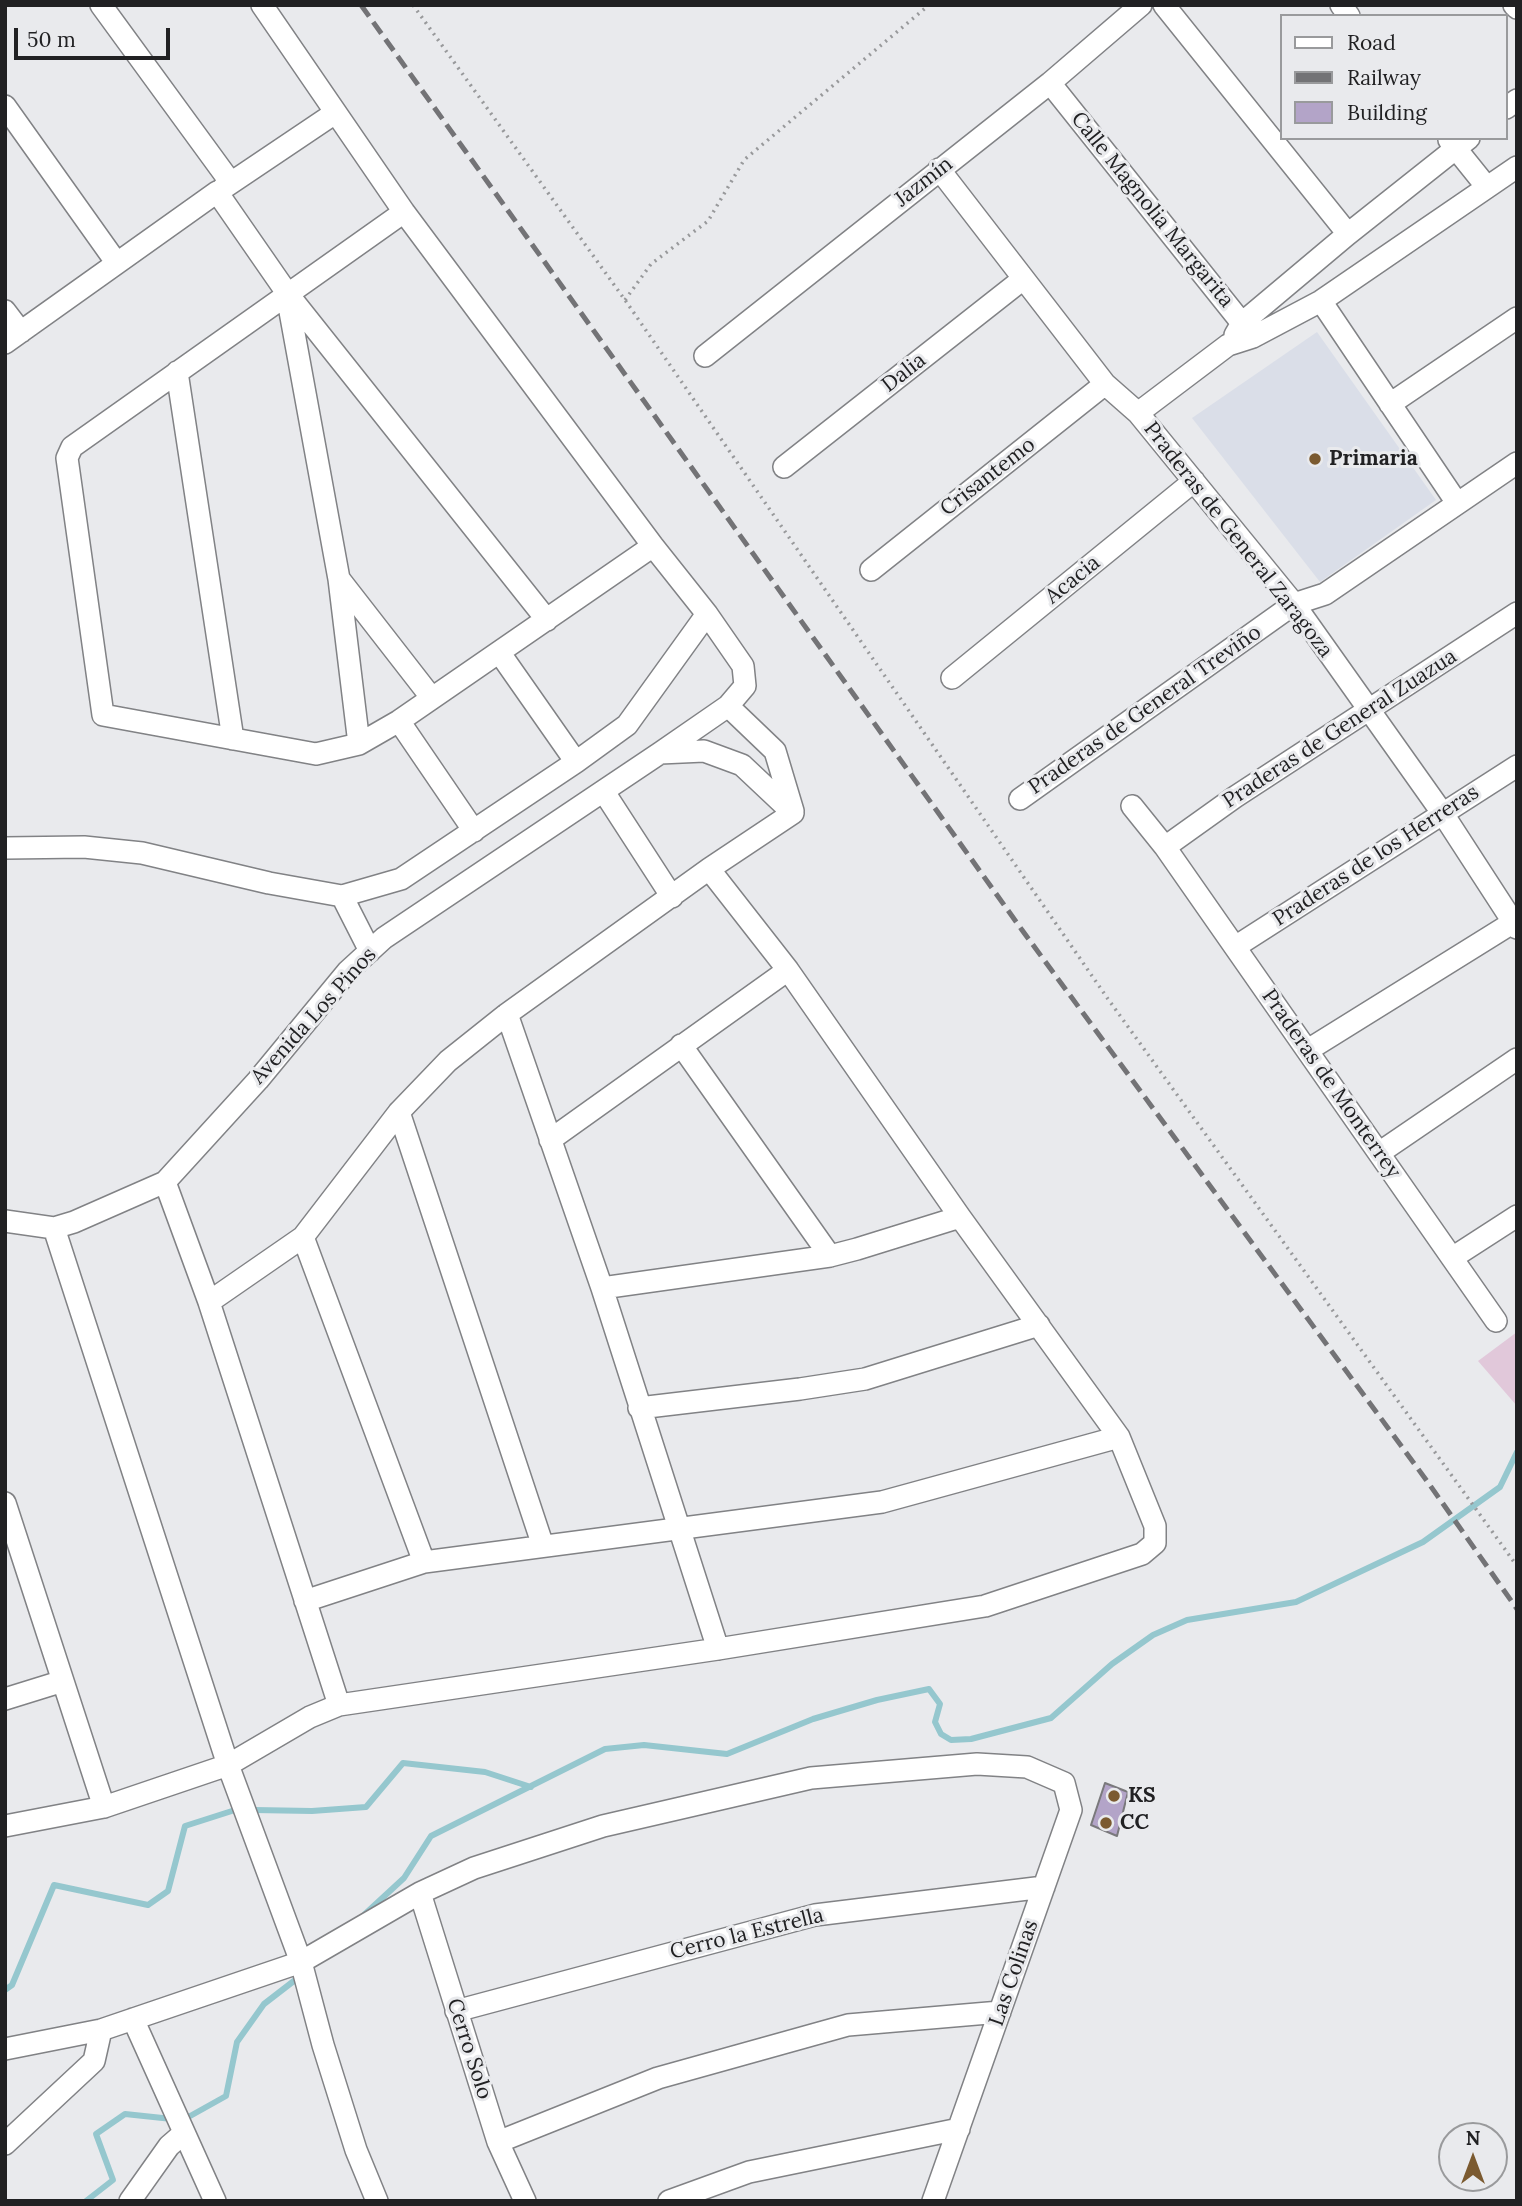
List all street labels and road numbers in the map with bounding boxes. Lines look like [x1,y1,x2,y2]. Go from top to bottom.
street label: Calle Magnolia Margarita [1065,107,1239,313]
street label: Jazmín [890,152,958,212]
street label: Dalia [877,348,931,398]
street label: Praderas de General Zaragoza [1138,417,1338,663]
street label: Crisantemo [936,432,1040,522]
street label: Acacia [1041,550,1105,610]
street label: Praderas de General Treviño [1024,620,1266,800]
street label: Praderas de General Zuazua [1218,644,1462,814]
street label: Praderas de los Herreras [1268,780,1484,932]
street label: Avenida Los Pinos [246,942,382,1090]
street label: Praderas de Monterrey [1256,985,1406,1183]
street label: Cerro la Estrella [668,1903,826,1965]
street label: Las Colinas [984,1917,1044,2029]
street label: Cerro Solo [441,1996,497,2102]

